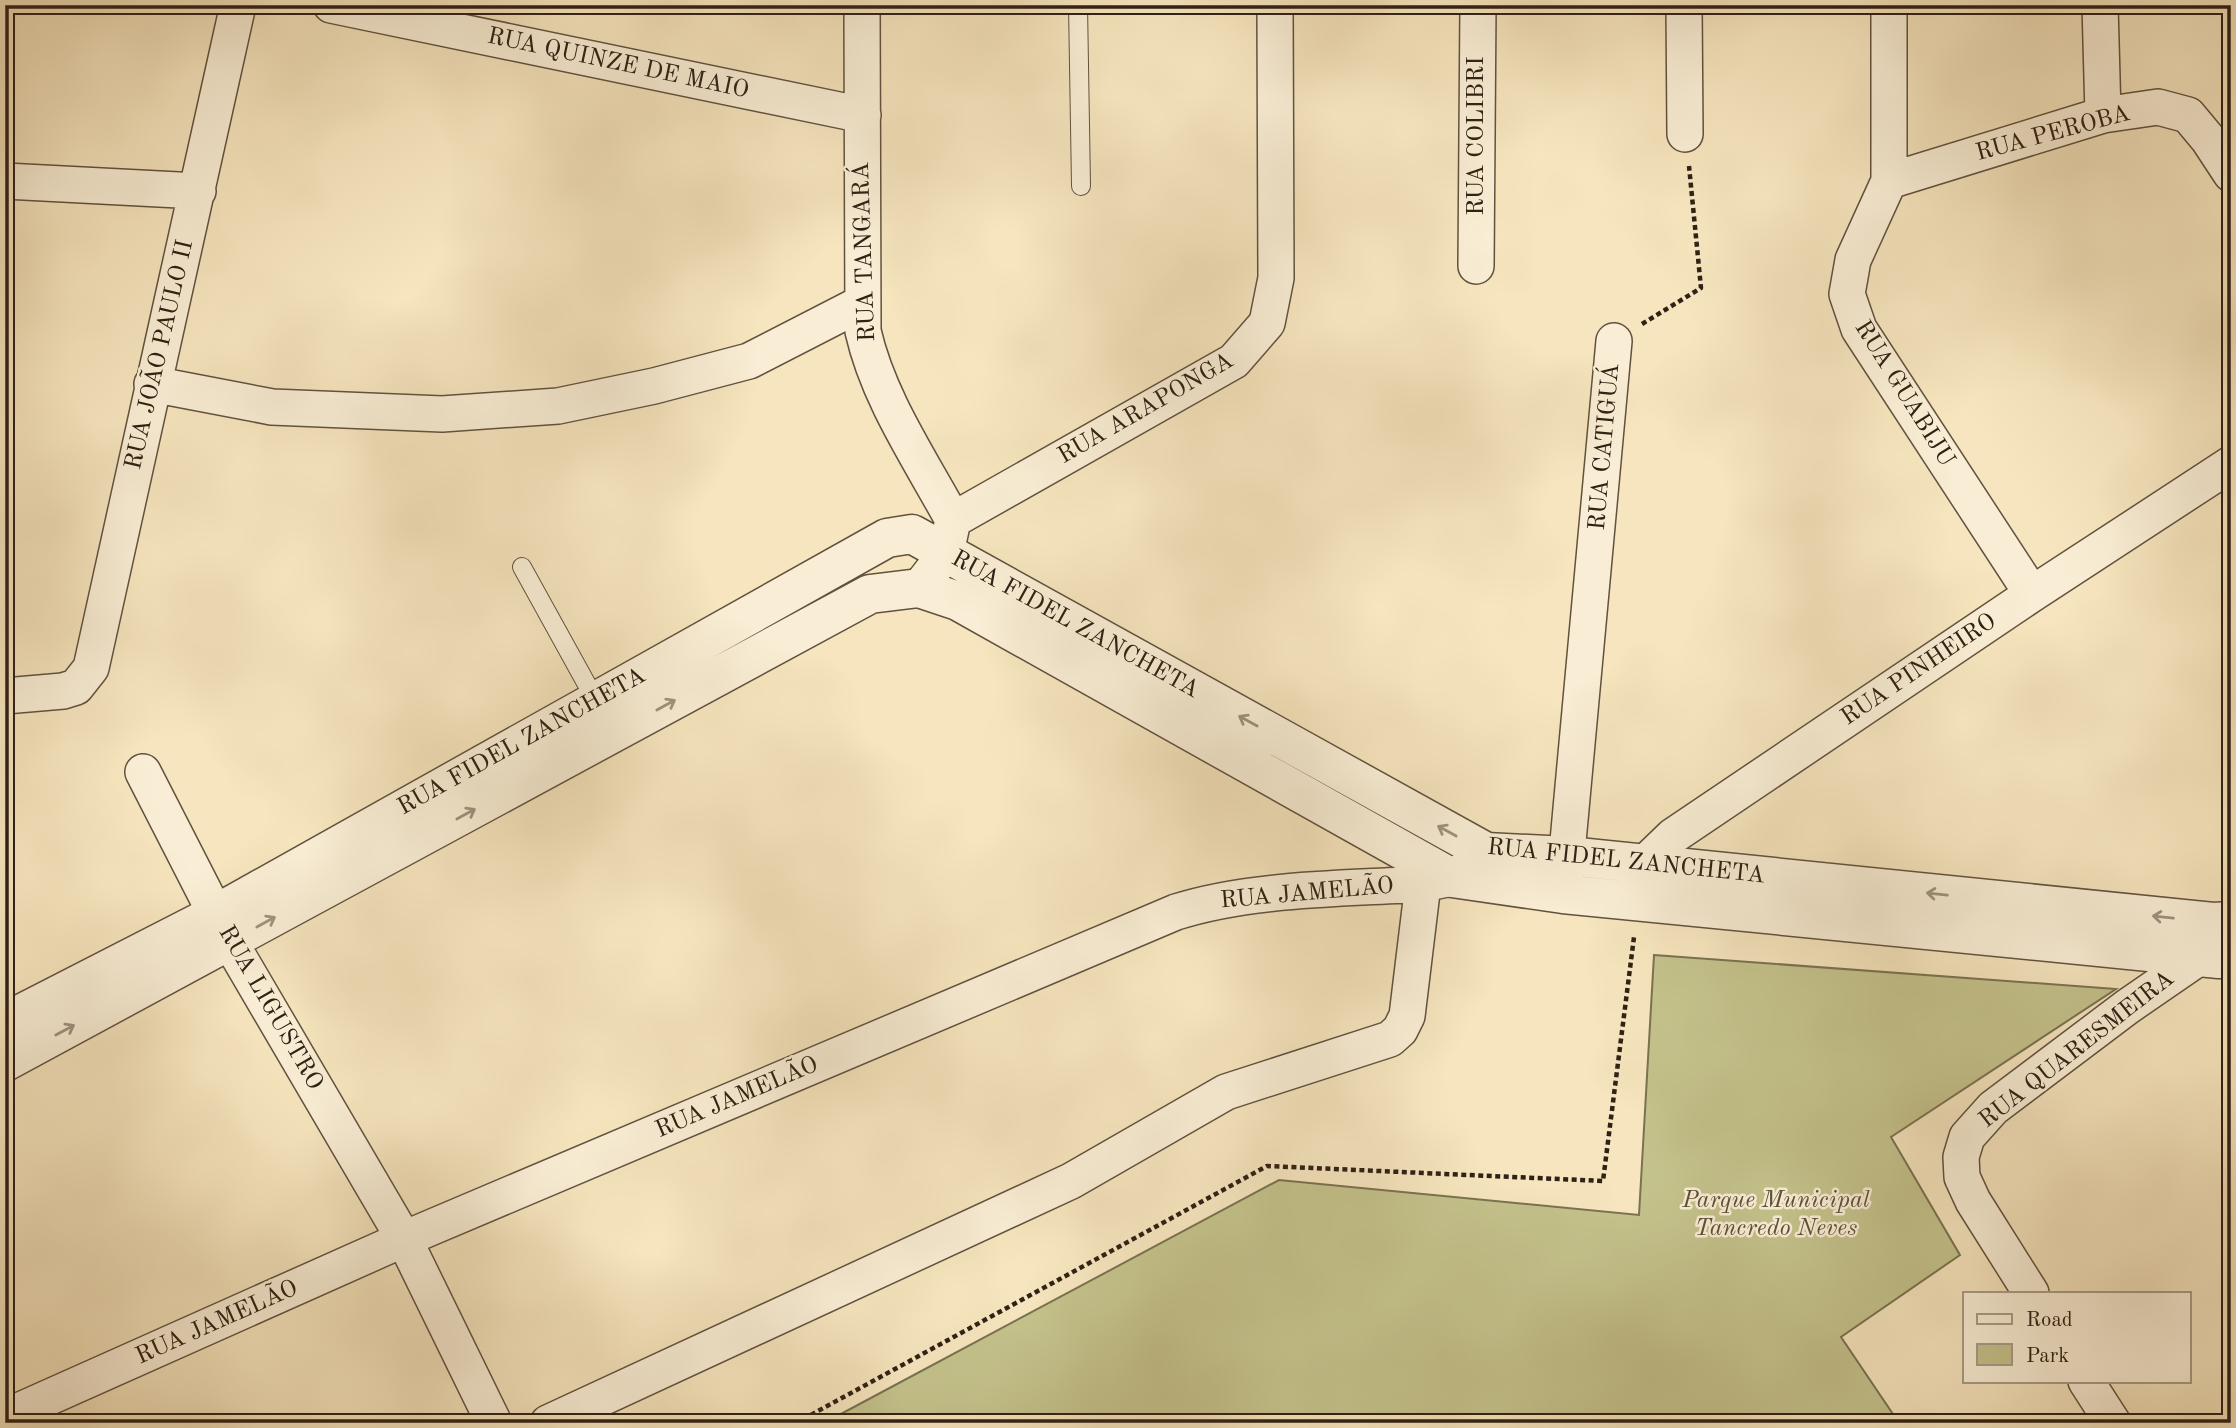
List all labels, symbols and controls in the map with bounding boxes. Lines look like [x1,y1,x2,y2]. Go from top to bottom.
street label: RUA QUINZE DE MAIO [485,25,751,103]
street label: RUA COLIBRI [1465,56,1489,216]
street label: RUA PEROBA [1973,102,2133,166]
street label: RUA TANGARÁ [846,162,880,343]
street label: RUA JOÃO PAULO II [118,237,198,472]
street label: RUA GUABIJU [1849,317,1959,472]
street label: RUA ARAPONGA [1054,349,1238,469]
street label: RUA CATIGUÁ [1582,362,1624,531]
street label: RUA FIDEL ZANCHETA [947,547,1203,703]
street label: RUA PINHEIRO [1837,609,2001,731]
street label: RUA FIDEL ZANCHETA [394,664,650,820]
one-way arrow [655,698,675,712]
one-way arrow [1239,714,1259,728]
one-way arrow [455,807,476,820]
one-way arrow [1438,824,1458,838]
street label: RUA FIDEL ZANCHETA [1486,835,1766,889]
street label: RUA JAMELÃO [1219,870,1395,914]
one-way arrow [1926,887,1949,900]
one-way arrow [2152,911,2175,924]
one-way arrow [255,915,276,929]
street label: RUA LIGUSTRO [213,922,327,1094]
street label: RUA QUARESMEIRA [1975,967,2179,1133]
one-way arrow [55,1023,75,1037]
street label: RUA JAMELÃO [651,1049,822,1143]
park label: Parque Municipal Tancredo Neves [1681,1189,1870,1241]
street label: RUA JAMELÃO [131,1273,301,1369]
legend [1963,1292,2190,1382]
text: Road [2026,1310,2073,1331]
text: Park [2026,1346,2069,1367]

